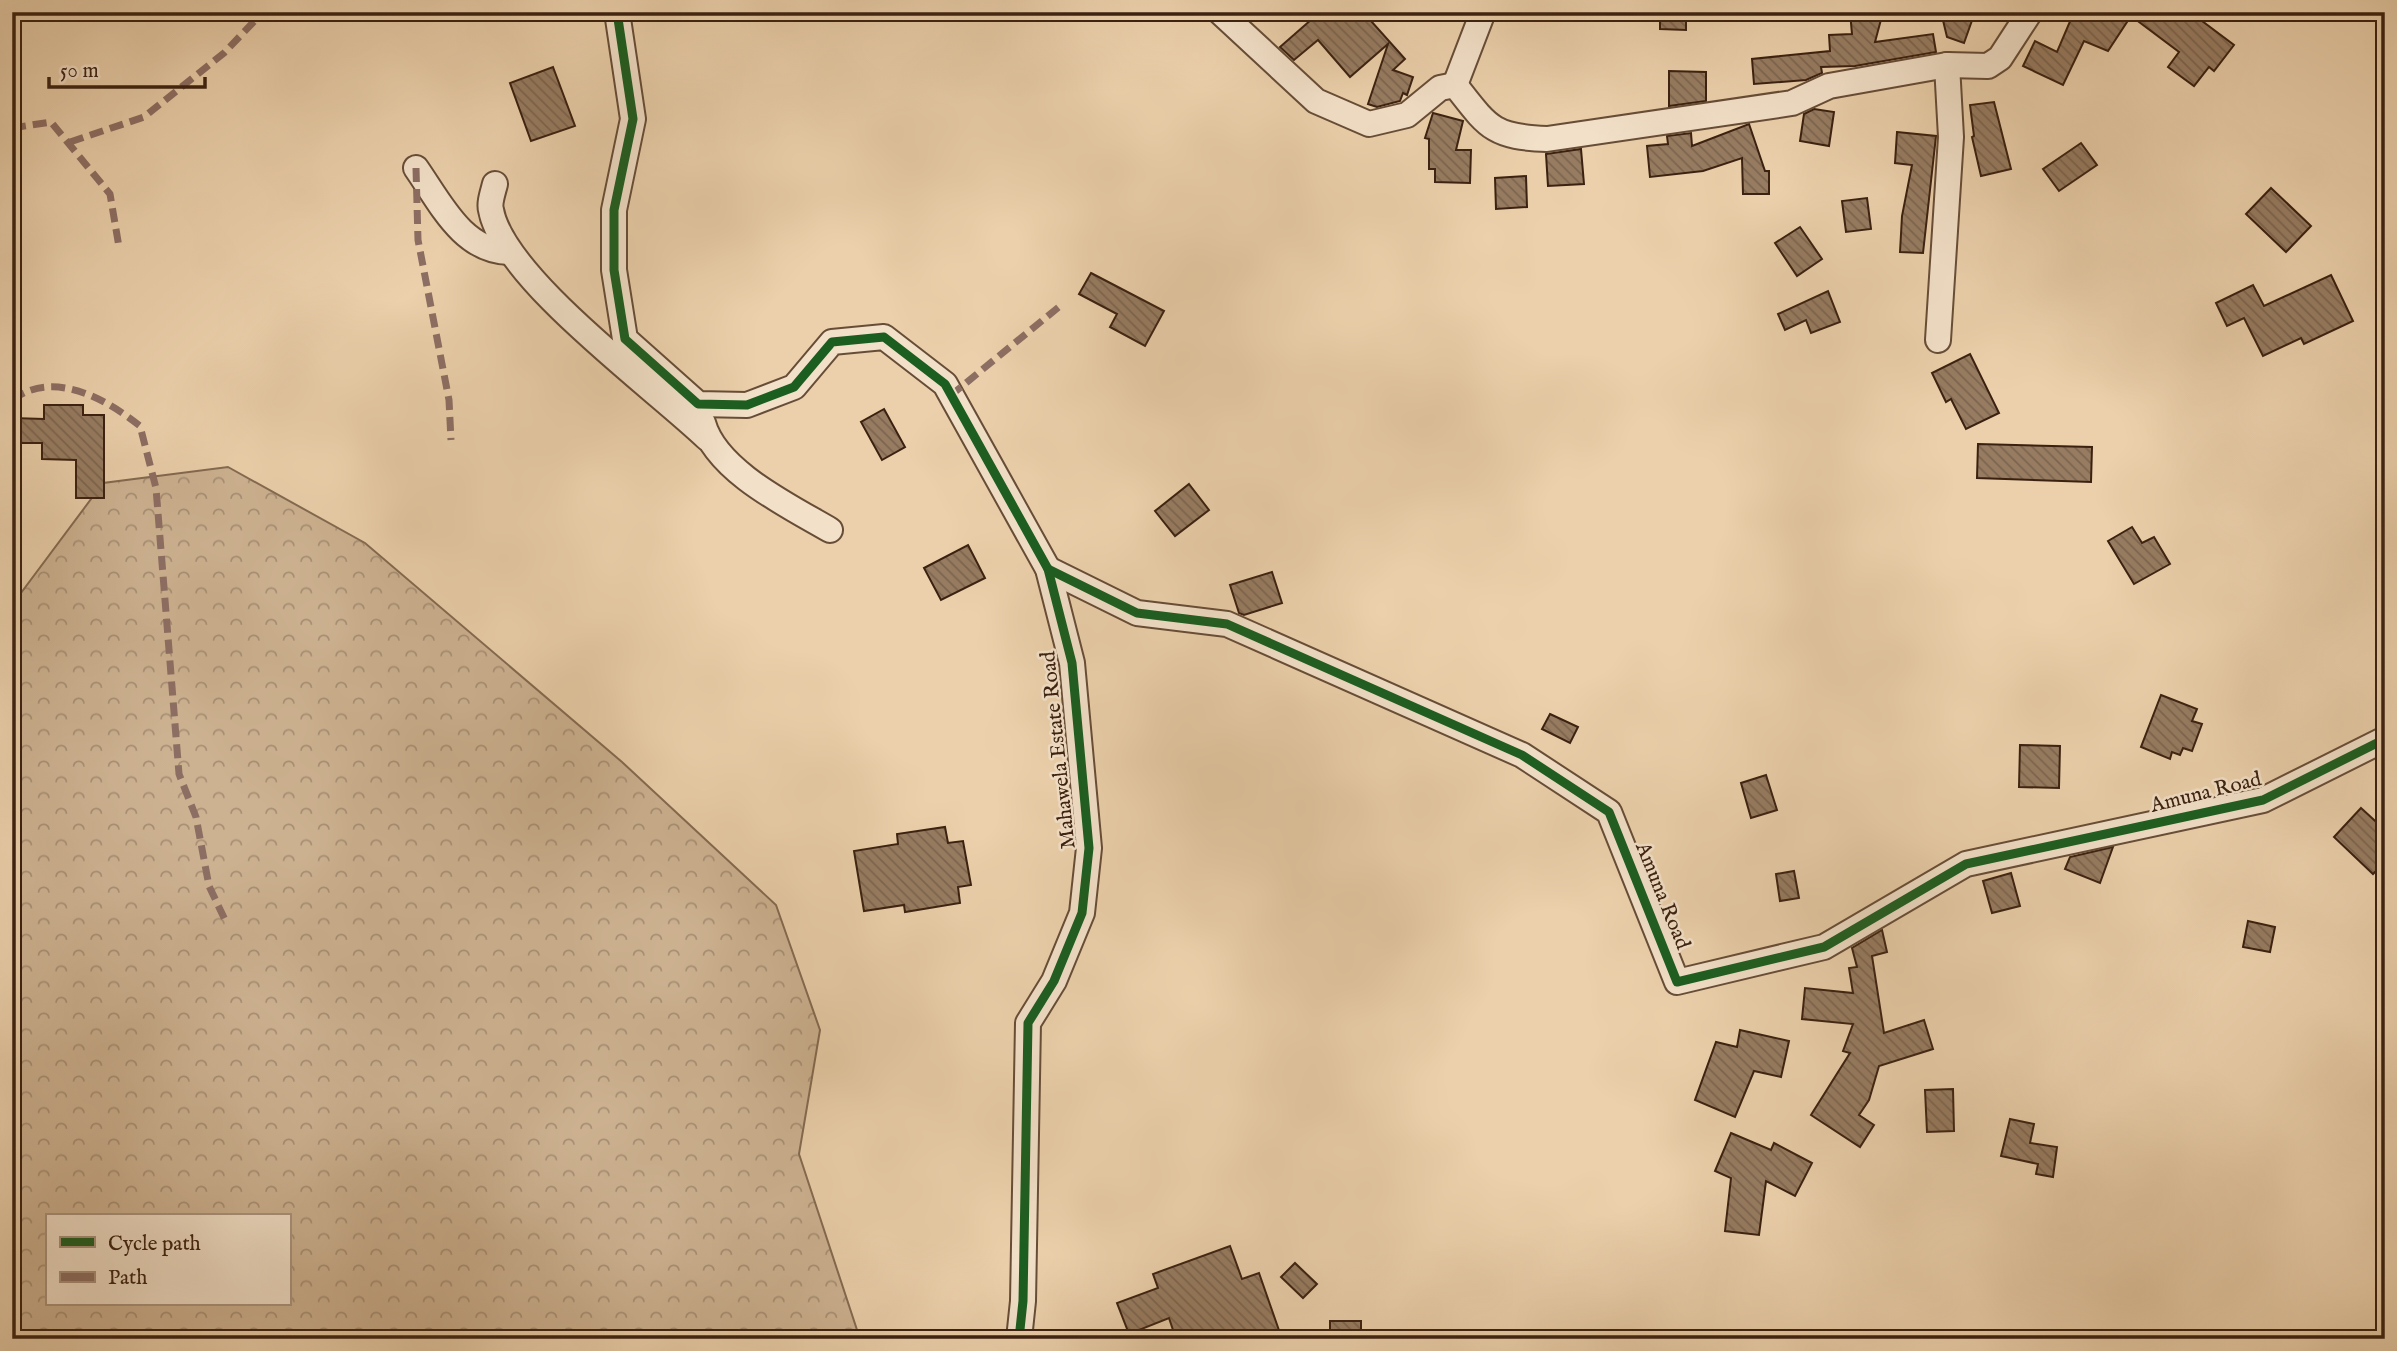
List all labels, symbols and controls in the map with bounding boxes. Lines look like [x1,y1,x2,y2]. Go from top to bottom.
scale bar [49,46,205,90]
text: 50 m [60,58,99,85]
street label: Mahawela Estate Road [1035,649,1083,850]
street label: Amuna Road [2147,766,2265,820]
street label: Amuna Road [1628,837,1696,954]
legend [46,1214,290,1306]
text: Cycle path [108,1231,201,1258]
text: Path [108,1265,147,1292]

